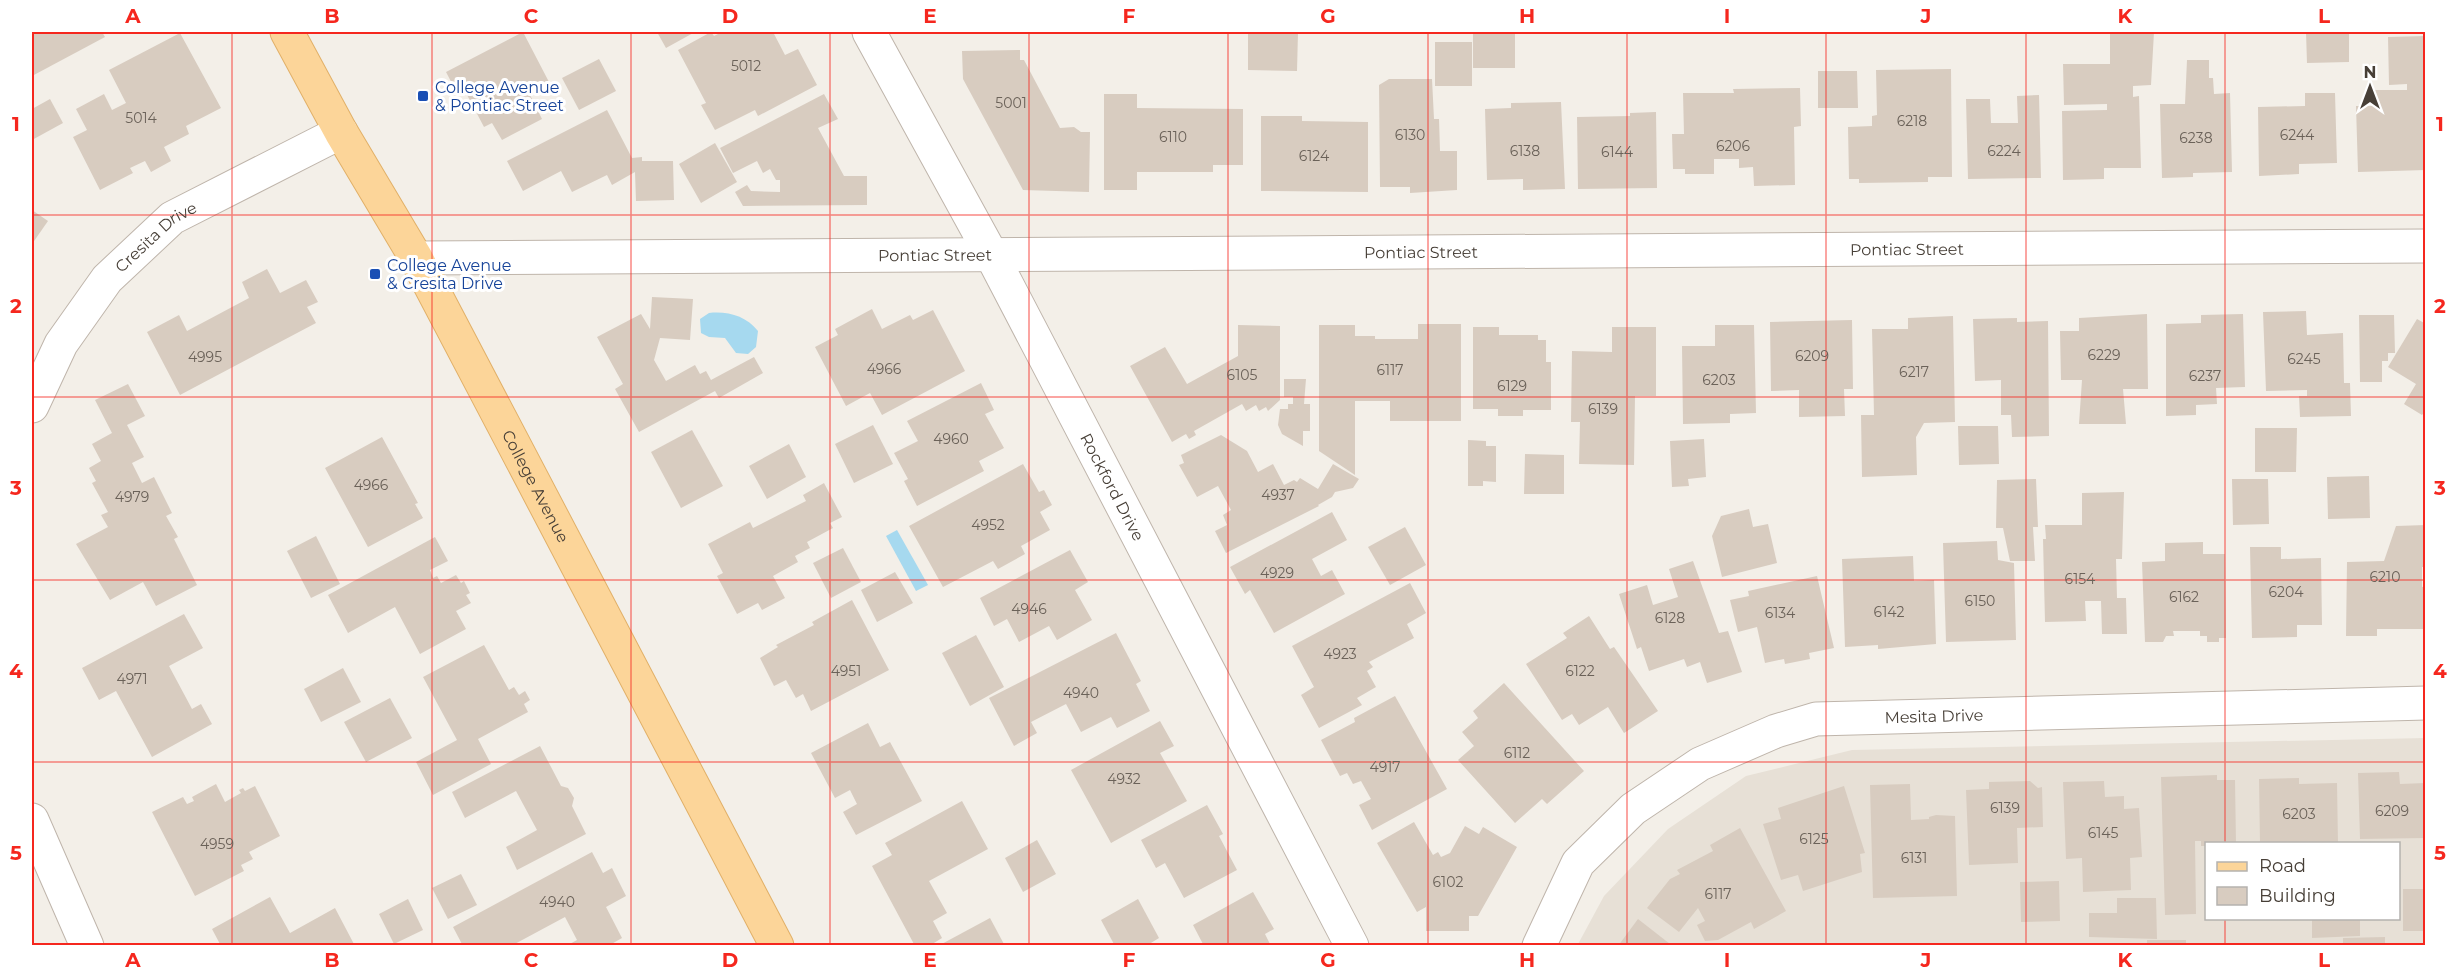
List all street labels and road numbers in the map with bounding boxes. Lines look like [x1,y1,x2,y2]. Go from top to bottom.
street label: Cresita Drive [111,198,200,276]
street label: Pontiac Street [1850,240,1965,259]
street label: Pontiac Street [1364,243,1479,262]
street label: Pontiac Street [878,246,993,265]
street label: College Avenue [498,427,573,546]
street label: Rockford Drive [1076,430,1148,544]
street label: Mesita Drive [1884,706,1983,727]

